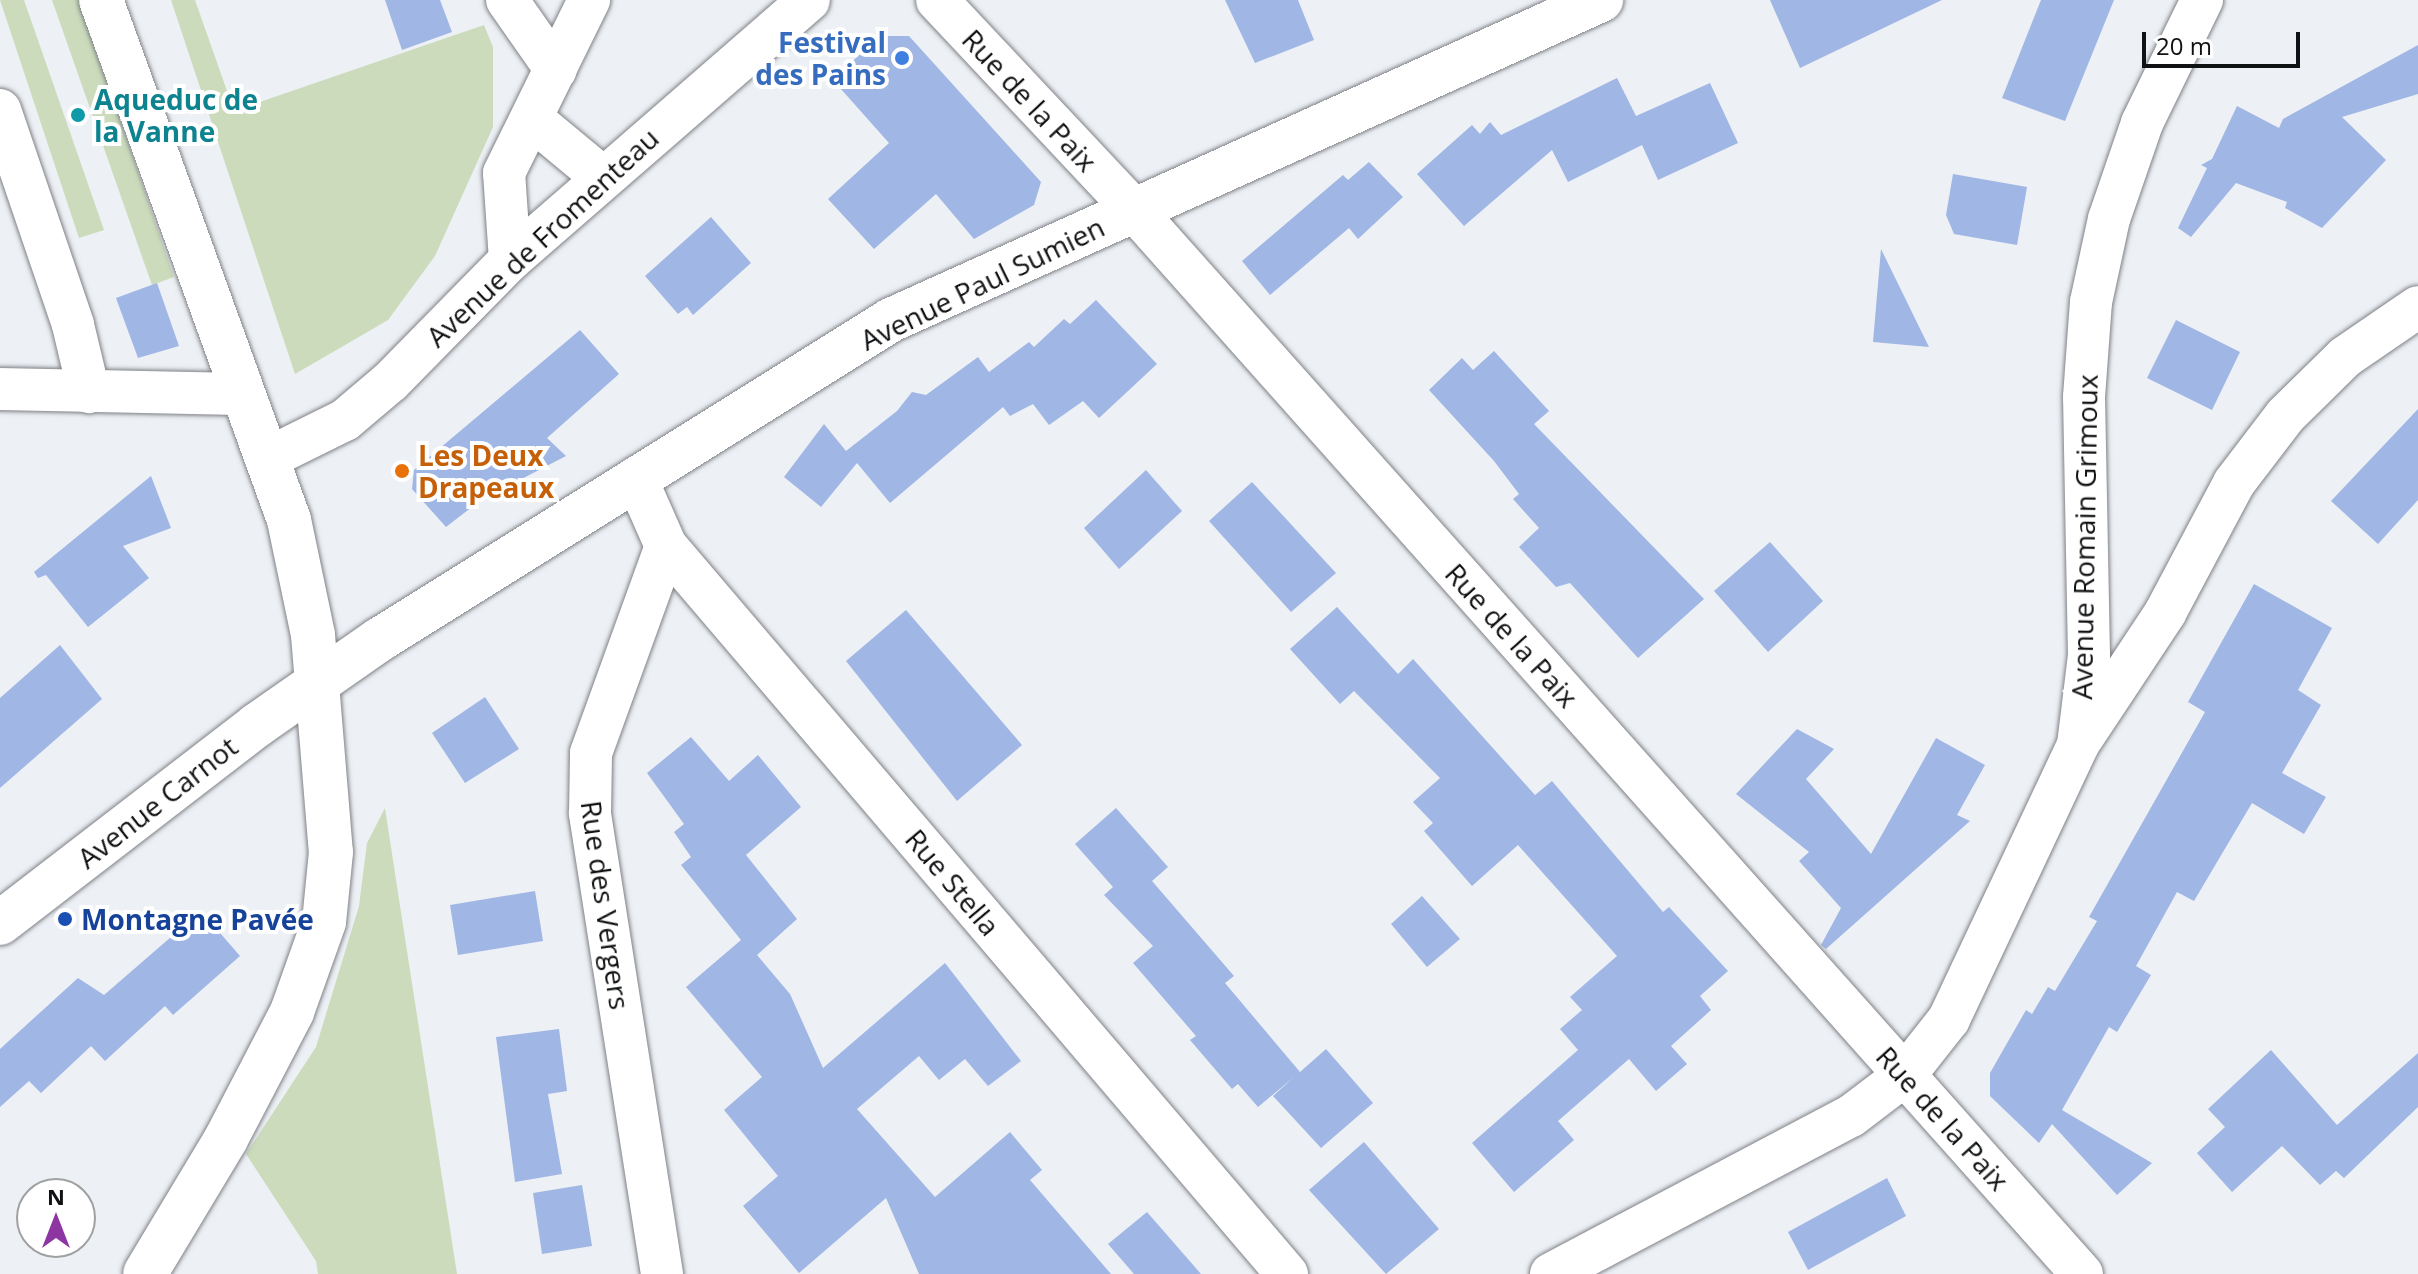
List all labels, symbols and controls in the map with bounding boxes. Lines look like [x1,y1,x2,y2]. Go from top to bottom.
scale bar [2146,16,2304,66]
street label: Rue de la Paix [956,22,1104,178]
place label: Festival des Pains [755,25,886,91]
text: 20 m [2156,29,2212,62]
marker: Festival des Pains [893,49,911,67]
place label: Aqueduc de la Vanne [94,82,258,148]
marker: Aqueduc de la Vanne [69,106,87,124]
street label: Avenue de Fromenteau [419,121,665,353]
street label: Avenue Paul Sumien [855,209,1109,357]
street label: Avenue Romain Grimoux [2064,374,2104,700]
place label: Les Deux Drapeaux [418,438,554,504]
marker: Les Deux Drapeaux [393,462,411,480]
street label: Rue de la Paix [1439,556,1585,714]
street label: Avenue Carnot [70,729,244,875]
street label: Rue des Vergers [575,798,637,1012]
street label: Rue Stella [899,822,1007,942]
place label: Montagne Pavée [81,902,314,936]
marker: Montagne Pavée [56,910,74,928]
street label: Rue de la Paix [1870,1039,2016,1197]
north arrow [16,1178,96,1258]
text: N [47,1181,65,1211]

